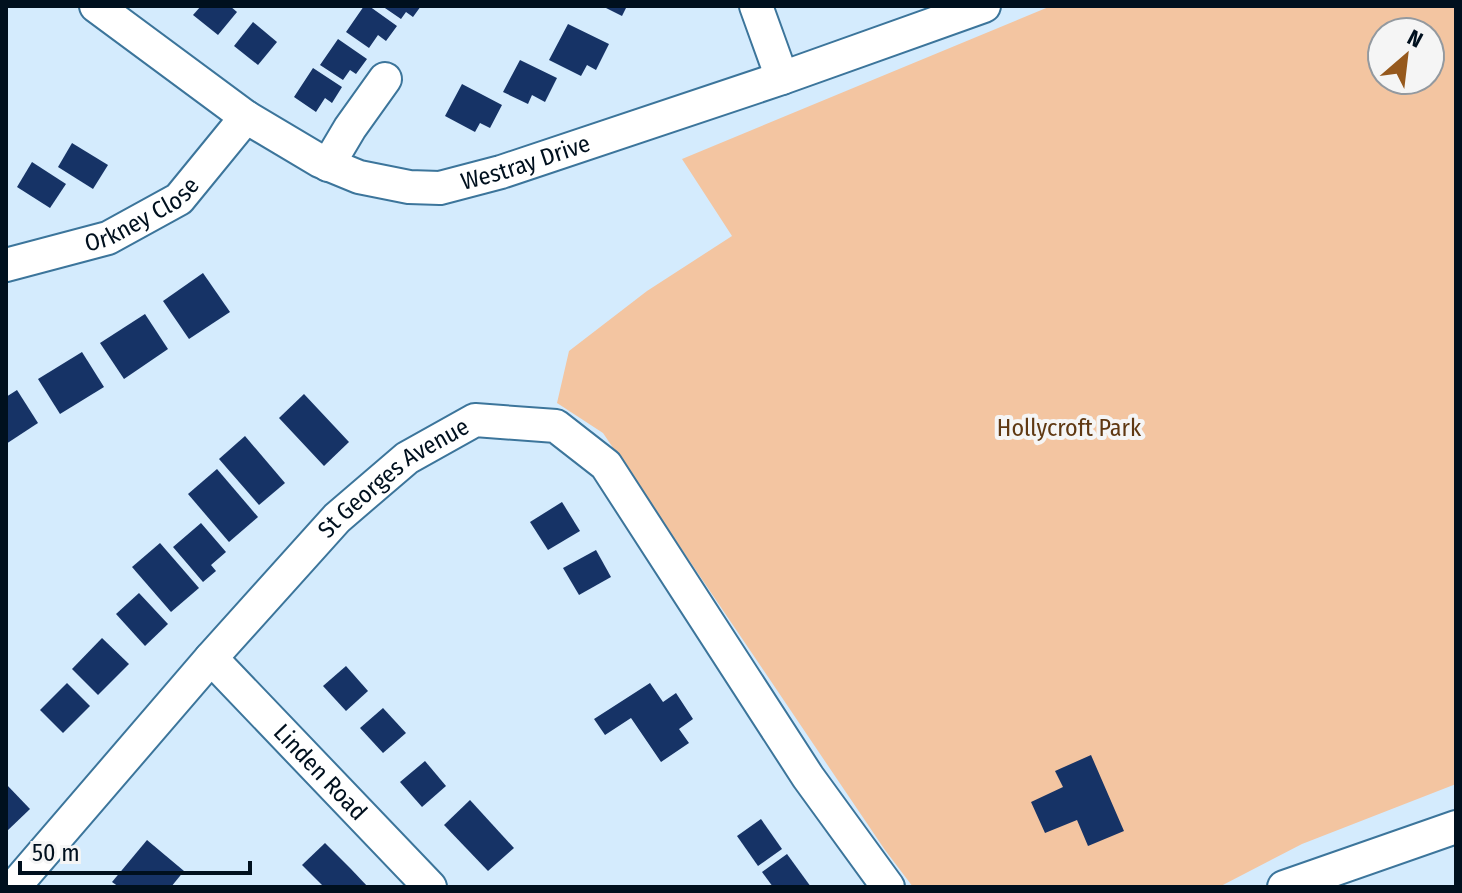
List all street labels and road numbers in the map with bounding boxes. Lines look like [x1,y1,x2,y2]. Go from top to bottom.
street label: Westray Drive [458,129,594,196]
street label: Orkney Close [82,172,205,258]
street label: St Georges Avenue [312,412,474,543]
street label: Linden Road [268,718,373,826]

